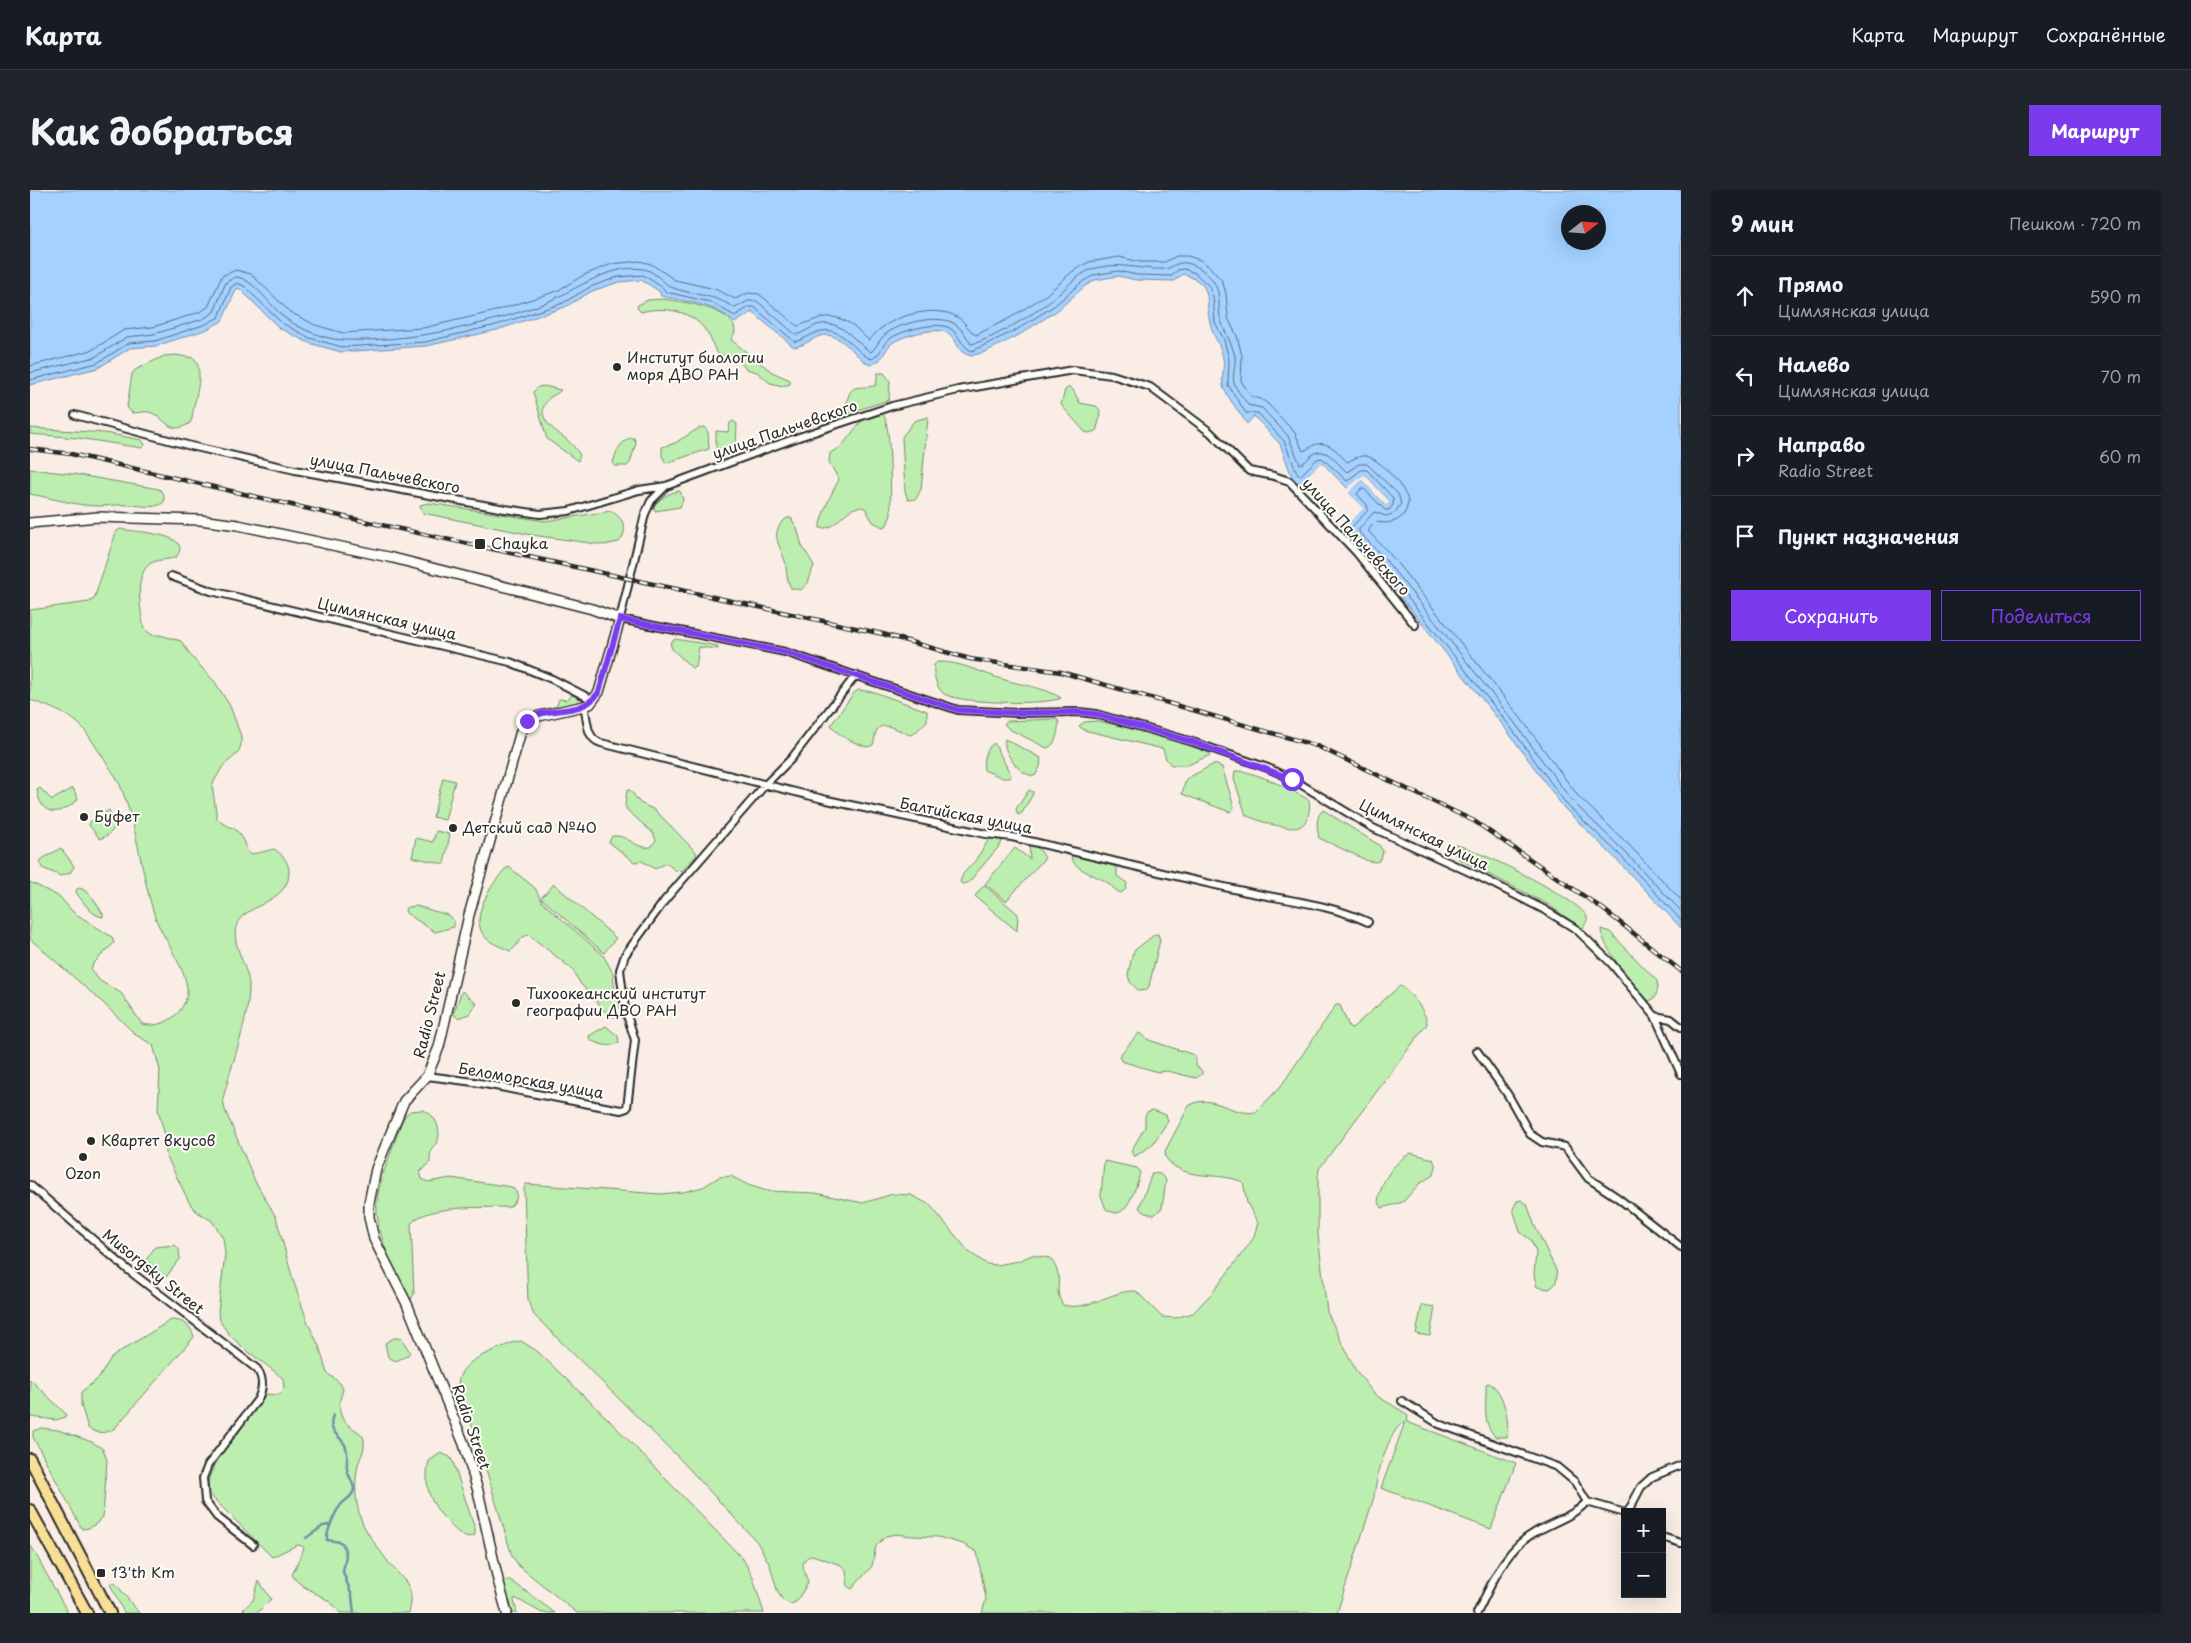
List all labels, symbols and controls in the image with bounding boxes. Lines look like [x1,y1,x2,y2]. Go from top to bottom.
text: Карта [25,17,102,53]
text: Карта [1852,21,1904,48]
text: Маршрут [1932,21,2018,48]
text: Сохранённые [2046,21,2166,48]
text: Как добраться [30,104,294,157]
button: Маршрут [2029,105,2161,156]
north arrow [1561,205,1606,250]
text: 9 мин [1731,207,1794,239]
text: Пешком · 720 m [2009,211,2141,235]
text: Прямо [1778,270,1843,298]
icon: ahead [1731,282,1759,310]
text: 590 m [2089,284,2141,308]
text: Цимлянская улица [1778,298,1929,322]
place label: Институт биологии моря ДВО РАН [627,345,764,385]
text: Налево [1778,350,1850,378]
marker: Институт биологии моря ДВО РАН [611,361,623,373]
icon: left [1731,362,1759,390]
text: 70 m [2101,364,2141,388]
text: Цимлянская улица [1778,378,1929,402]
street label: улица Пальчевского [709,393,860,464]
text: Направо [1778,430,1865,458]
icon: right [1731,442,1759,470]
text: 60 m [2099,444,2141,468]
street label: улица Пальчевского [308,447,462,498]
text: Radio Street [1778,458,1873,482]
street label: улица Пальчевского [1298,472,1417,600]
icon: arrive [1731,522,1759,550]
text: Пункт назначения [1778,522,1959,550]
place label: Chayka [491,531,549,554]
marker: Chayka [473,537,487,551]
street label: Цимлянская улица [316,590,460,645]
button: Сохранить [1731,590,1931,641]
button: Поделиться [1941,590,2141,641]
route end [516,710,539,733]
route start [1281,768,1304,791]
street label: Балтийская улица [898,790,1035,839]
street label: Цимлянская улица [1356,792,1494,875]
place label: Буфет [94,804,140,827]
marker: Буфет [78,811,90,823]
place label: Детский сад №40 [462,815,597,838]
marker: Детский сад №40 [447,822,459,834]
street label: Radio Street [407,969,450,1061]
place label: Тихоокеанский институт географии ДВО РАН [526,981,707,1021]
marker: Тихоокеанский институт географии ДВО РАН [510,997,522,1009]
street label: Беломорская улица [457,1055,606,1104]
place label: Квартет вкусов [101,1128,216,1151]
marker: Квартет вкусов [85,1135,97,1147]
marker: Ozon [77,1151,89,1163]
place label: Ozon [65,1161,101,1184]
street label: Musorgsky Street [98,1223,210,1319]
street label: Radio Street [447,1381,498,1472]
map controls [1621,1508,1666,1598]
button: + [1621,1508,1666,1553]
button: − [1621,1553,1666,1598]
place label: 13'th Km [111,1560,175,1583]
marker: 13'th Km [95,1567,107,1579]

